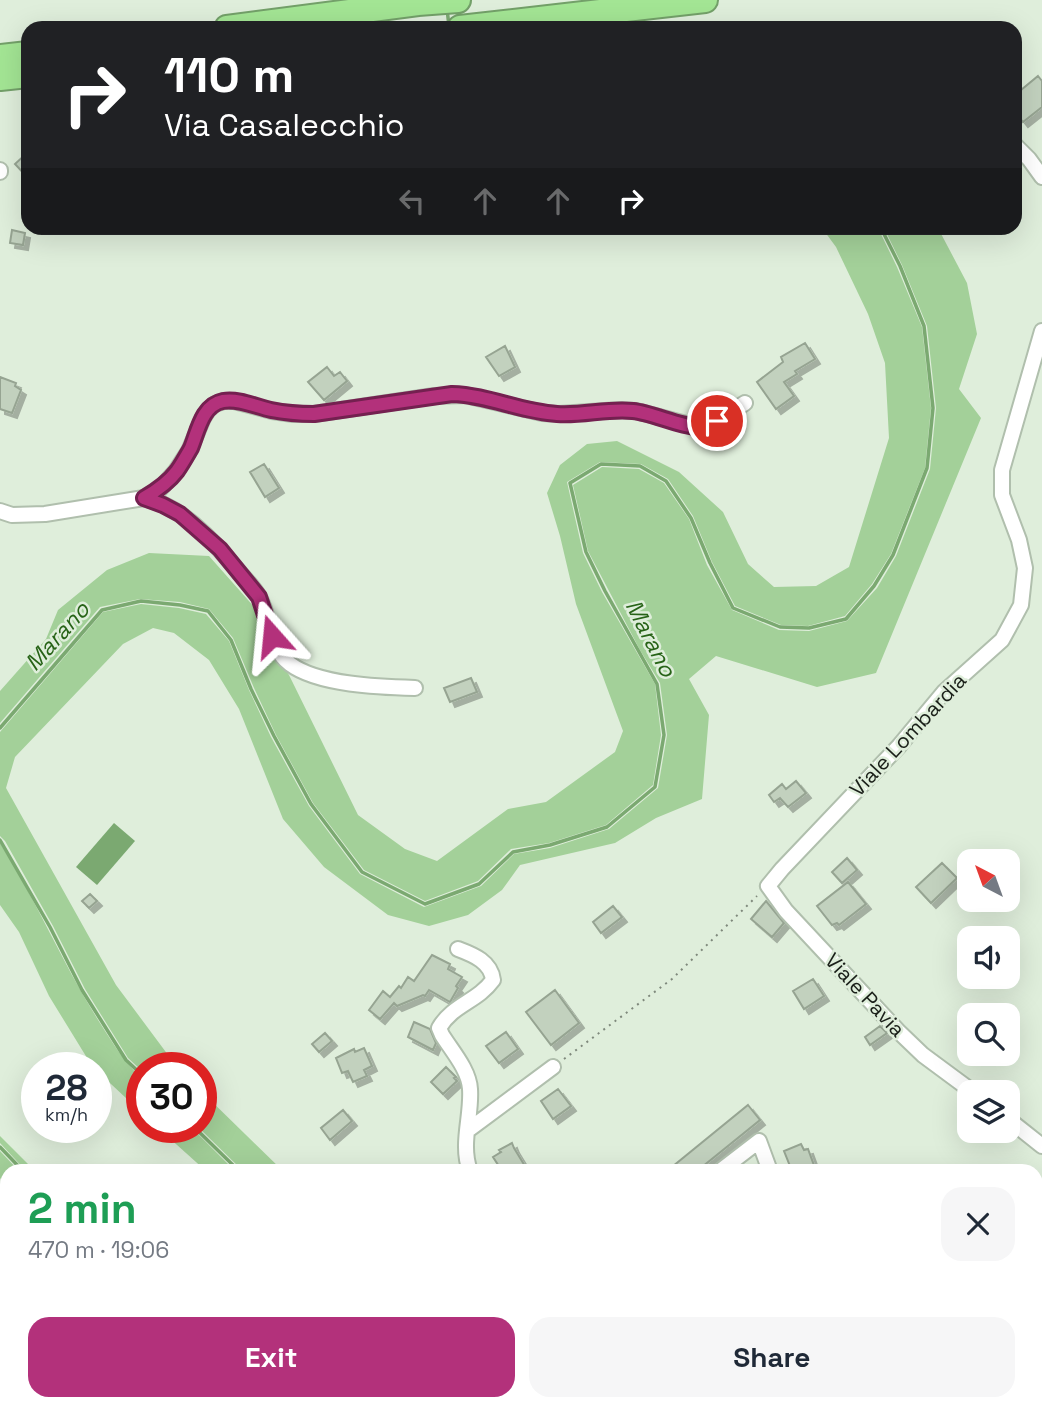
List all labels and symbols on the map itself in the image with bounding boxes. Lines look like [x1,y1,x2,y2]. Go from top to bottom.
pin [687,391,747,451]
water label: Marano [619,594,684,682]
water label: Marano [18,595,96,677]
position arrow [235,599,309,673]
street label: Viale Lombardia [843,667,972,802]
north arrow [957,849,1020,912]
street label: Viale Pavia [819,947,911,1042]
speed limit sign: 30 [126,1052,217,1143]

